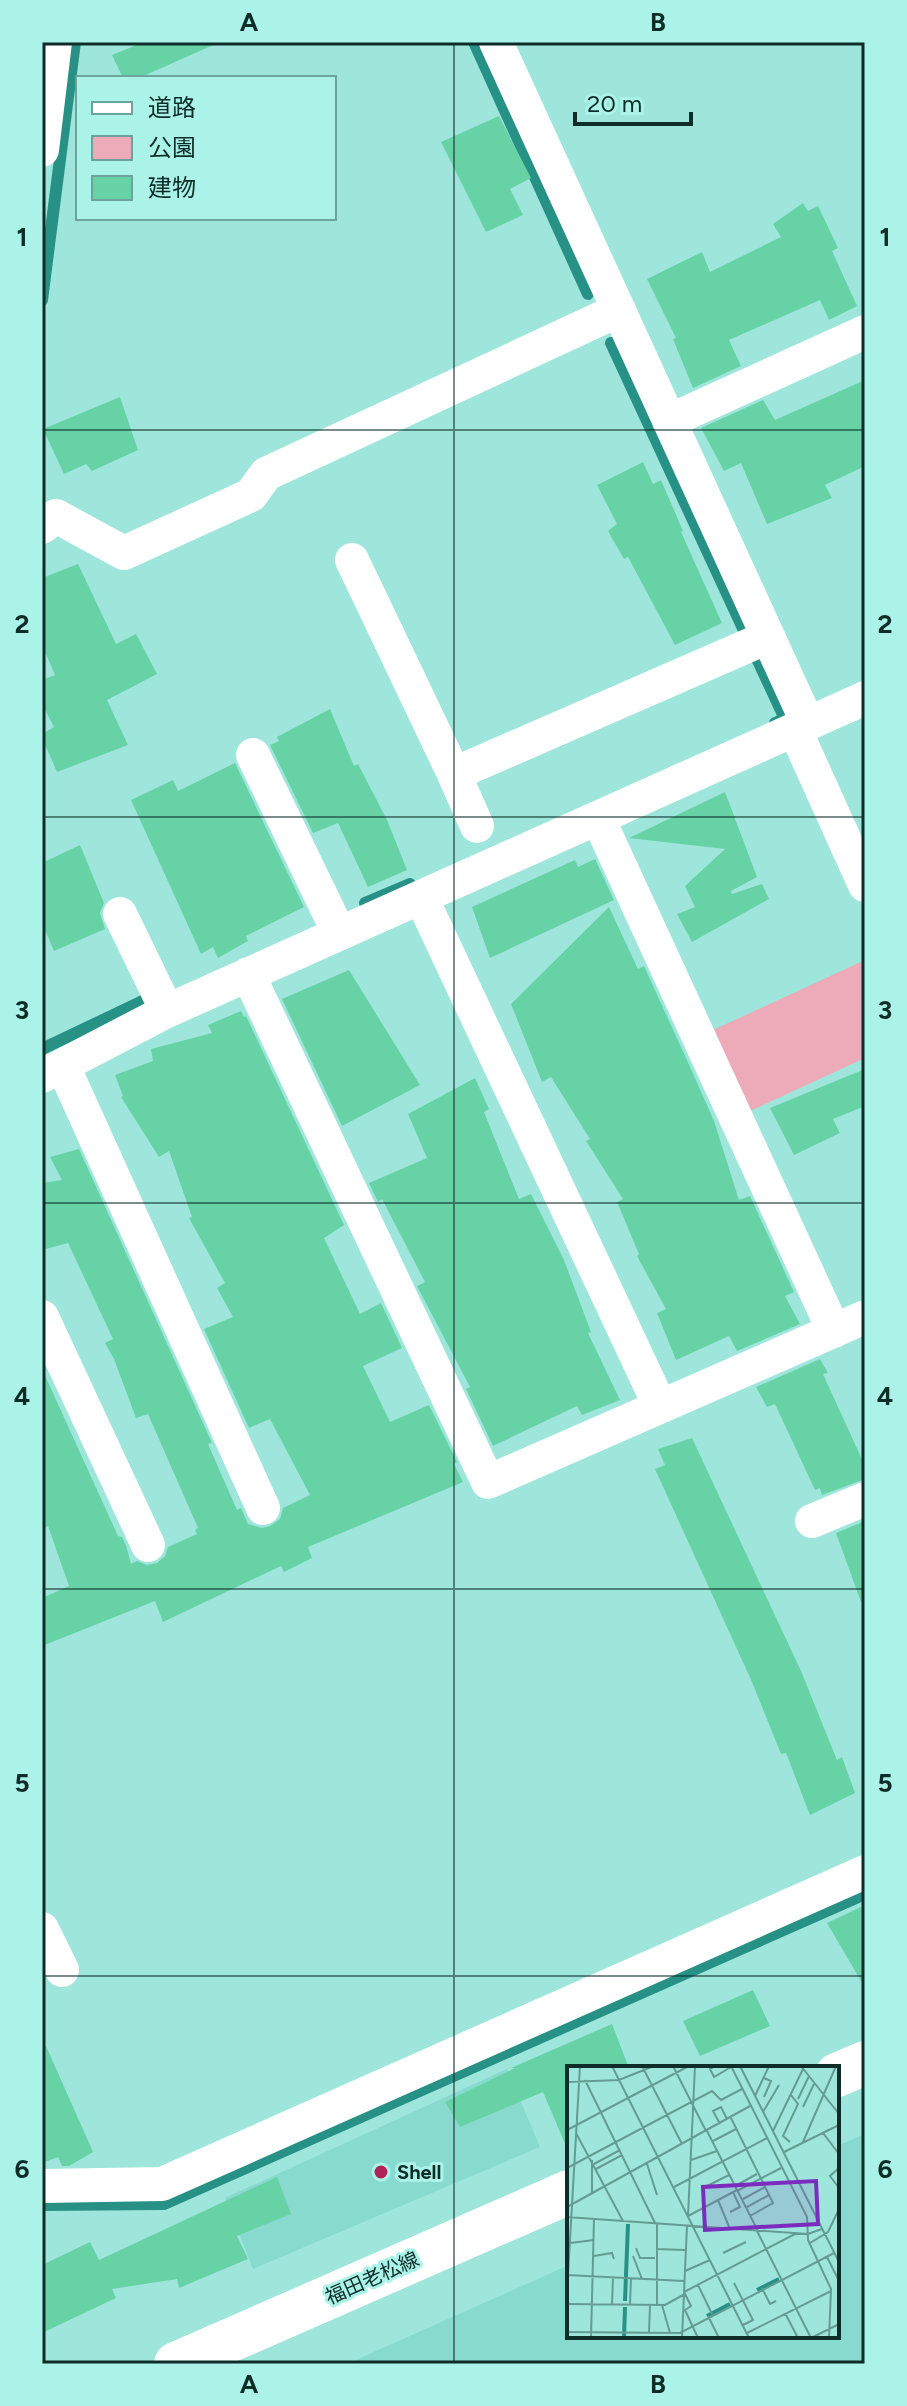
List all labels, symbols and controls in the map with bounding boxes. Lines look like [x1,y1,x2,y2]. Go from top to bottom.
text: A [240,6,259,38]
text: B [650,6,666,38]
legend [76,76,336,220]
scale bar [575,76,691,126]
text: 20 m [587,89,642,118]
text: 道路 [148,93,196,122]
text: 公園 [148,133,196,162]
text: 建物 [148,173,196,202]
text: 1 [17,221,27,253]
text: 1 [880,221,890,253]
text: 2 [14,608,30,640]
text: 2 [877,608,893,640]
text: 3 [15,994,29,1026]
text: 3 [878,994,892,1026]
text: 4 [14,1380,30,1412]
text: 4 [877,1380,893,1412]
text: 5 [14,1767,30,1799]
text: 5 [877,1767,893,1799]
inset map [567,2066,839,2338]
text: 6 [14,2153,30,2185]
text: 6 [877,2153,893,2185]
place label: Shell [397,2160,441,2184]
marker: Shell [372,2163,390,2181]
street label: 福田老松線 [321,2247,423,2309]
text: A [240,2368,259,2400]
text: B [650,2368,666,2400]

